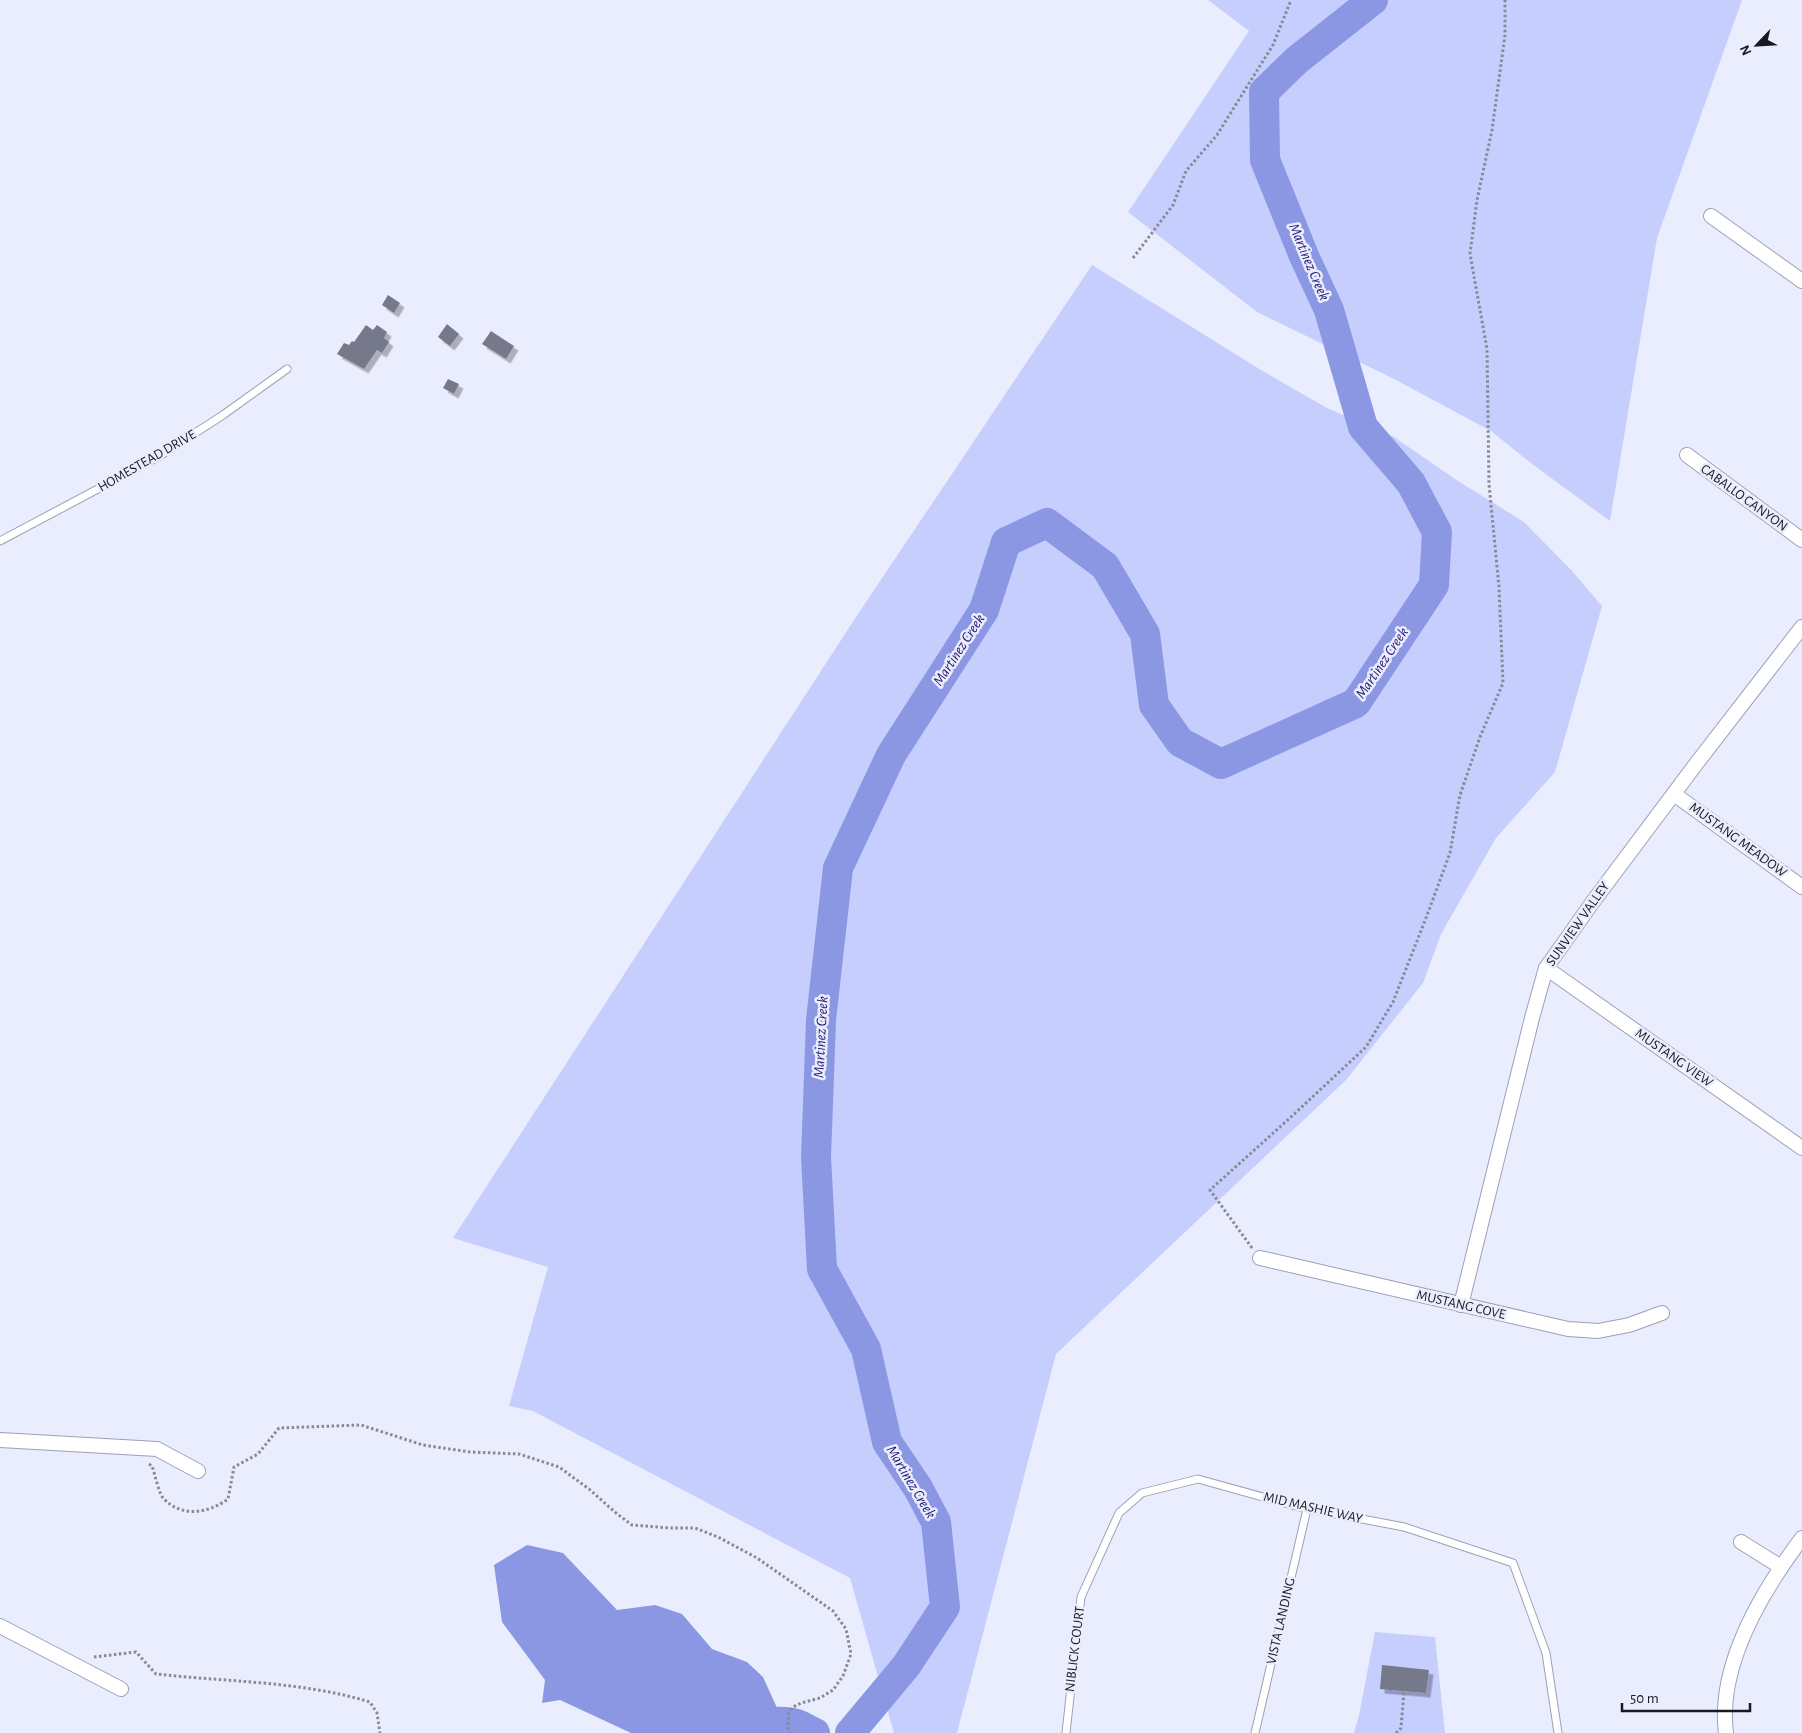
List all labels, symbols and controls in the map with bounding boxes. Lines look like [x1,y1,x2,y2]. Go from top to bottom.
north arrow [1732,20,1782,70]
text: N [1738,43,1755,57]
water label: Martinez Creek [1286,221,1332,303]
street label: HOMESTEAD DRIVE [96,427,199,495]
street label: CABALLO CANYON [1698,462,1790,534]
water label: Martinez Creek [930,611,988,688]
water label: Martinez Creek [1353,625,1411,701]
street label: MUSTANG MEADOW [1687,800,1790,880]
street label: SUNVIEW VALLEY [1544,879,1613,969]
water label: Martinez Creek [811,996,831,1078]
street label: MUSTANG VIEW [1633,1026,1716,1090]
street label: MUSTANG COVE [1415,1288,1507,1322]
water label: Martinez Creek [883,1443,939,1521]
street label: MID MASHIE WAY [1262,1490,1365,1526]
street label: VISTA LANDING [1264,1576,1298,1666]
street label: NIBLICK COURT [1063,1605,1087,1693]
scale bar [1622,1680,1750,1712]
text: 50 m [1630,1691,1659,1706]

